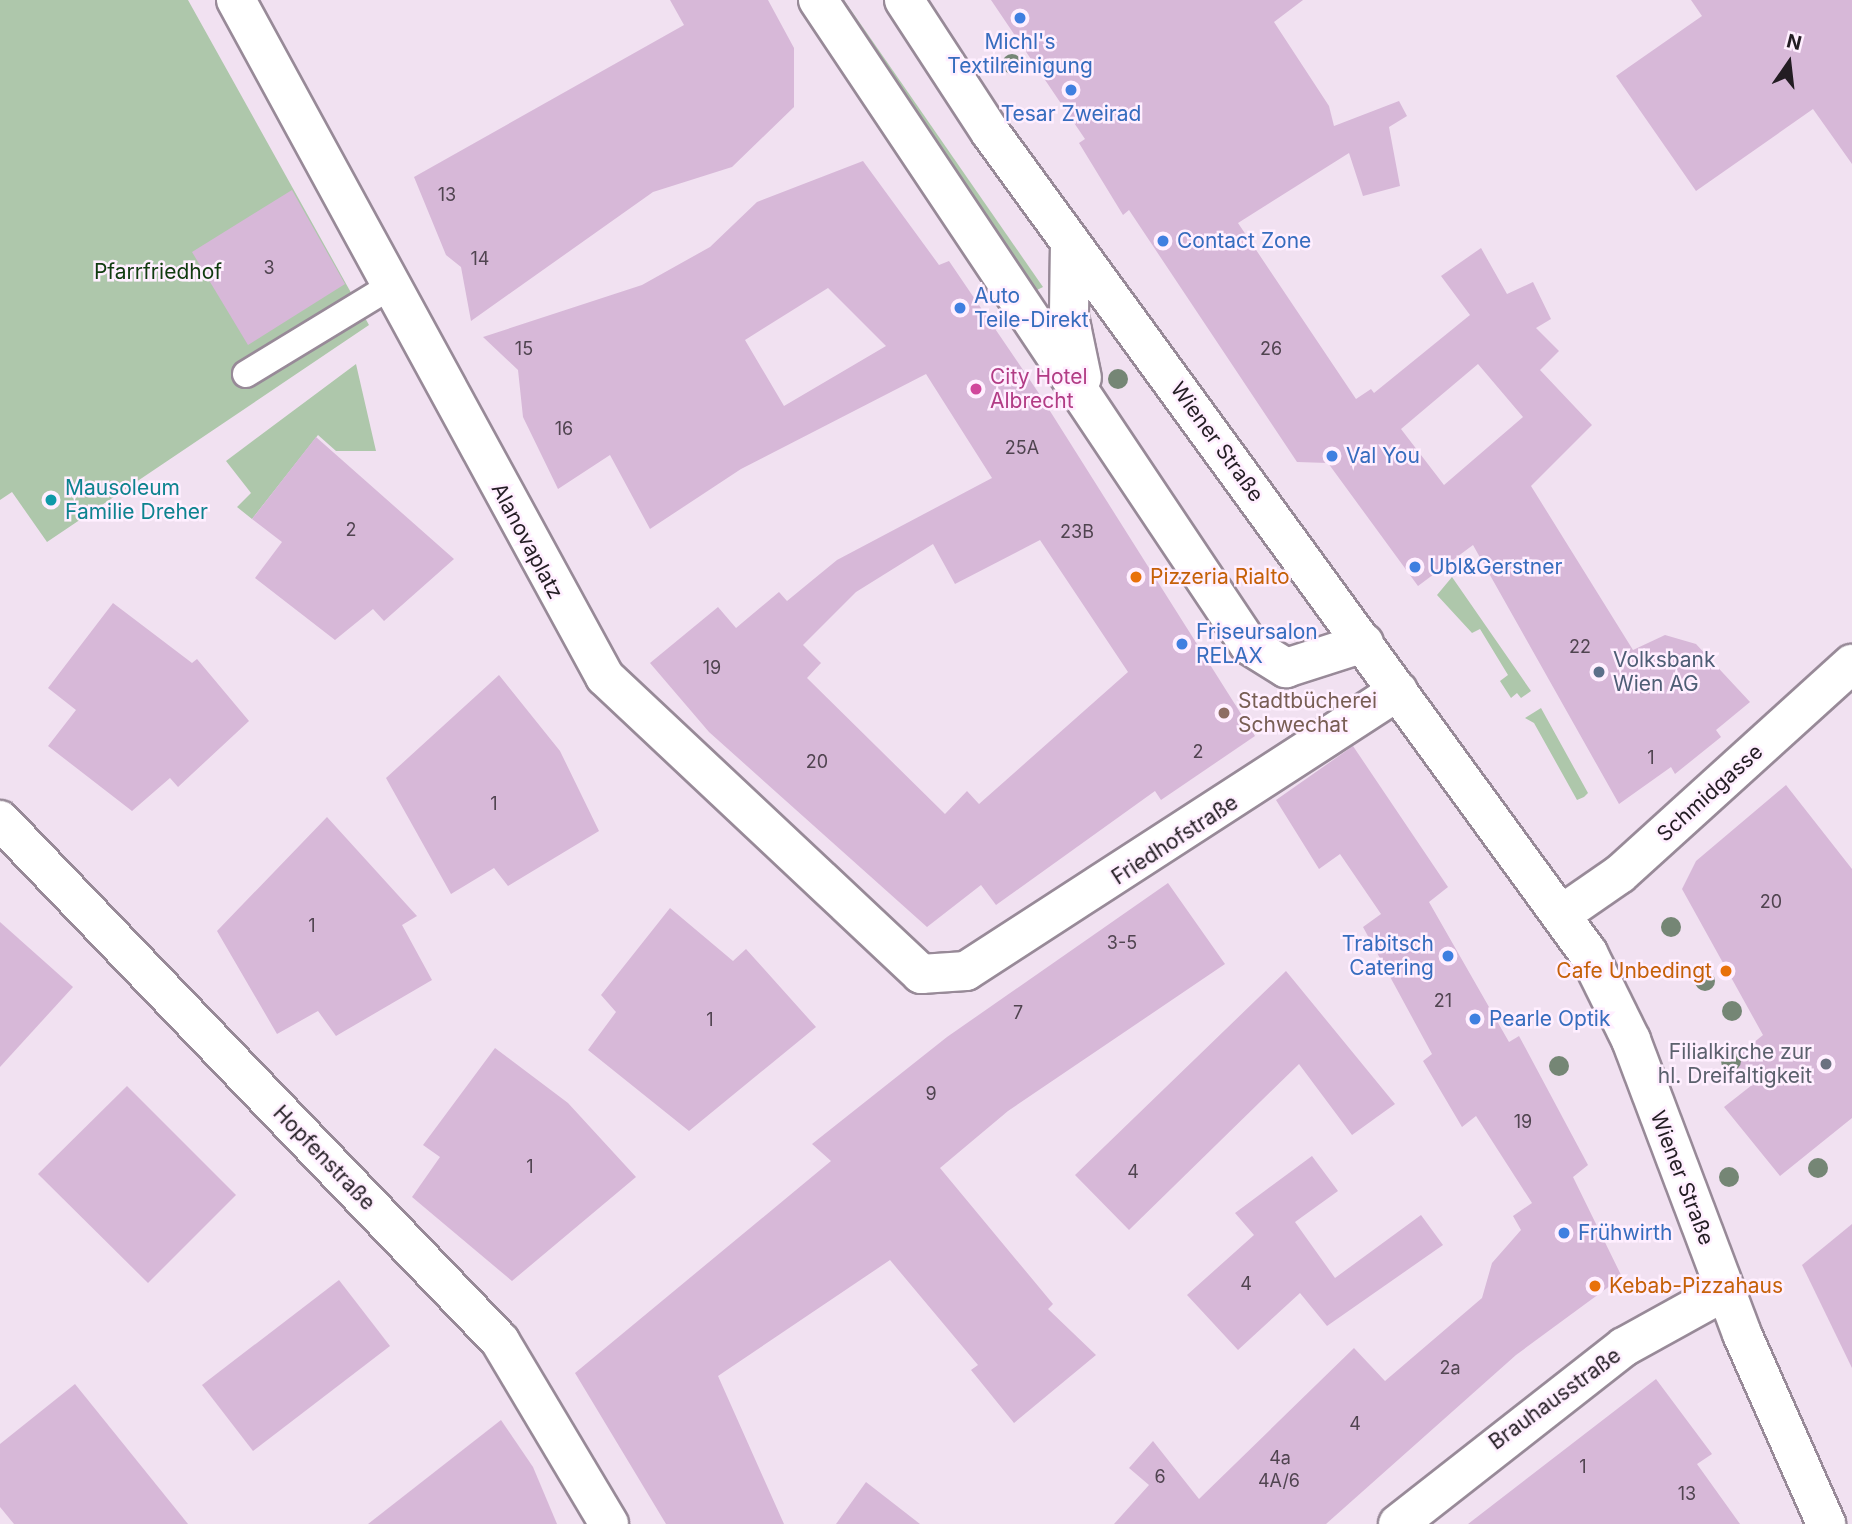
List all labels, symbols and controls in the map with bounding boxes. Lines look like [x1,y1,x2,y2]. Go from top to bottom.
marker: Michl's Textilreinigung [1012,10,1028,26]
north arrow [1754,28,1824,98]
place label: Michl's Textilreinigung [947,29,1093,79]
text: N [1784,29,1804,55]
marker: Tesar Zweirad [1063,82,1079,98]
place label: Tesar Zweirad [1001,101,1141,127]
house number: 13 [438,184,456,206]
place label: Contact Zone [1177,228,1311,254]
marker: Contact Zone [1155,233,1171,249]
house number: 14 [471,248,489,270]
house number: 3 [263,257,275,279]
park label: Pfarrfriedhof [94,259,222,285]
place label: Auto Teile-Direkt [974,283,1089,333]
marker: Auto Teile-Direkt [952,300,968,316]
house number: 15 [515,338,533,360]
house number: 26 [1260,338,1282,360]
place label: City Hotel Albrecht [990,364,1088,414]
street label: Wiener Straße [1165,377,1269,507]
marker: City Hotel Albrecht [968,381,984,397]
house number: 16 [555,418,573,440]
house number: 25A [1005,437,1039,459]
place label: Val You [1346,443,1420,469]
marker: Val You [1324,448,1340,464]
place label: Mausoleum Familie Dreher [65,475,208,525]
street label: Alanovaplatz [486,479,568,603]
marker: Mausoleum Familie Dreher [43,492,59,508]
house number: 2 [346,519,356,541]
house number: 23B [1060,521,1094,543]
place label: Ubl&Gerstner [1429,554,1562,580]
marker: Ubl&Gerstner [1407,559,1423,575]
place label: Pizzeria Rialto [1150,564,1290,590]
marker: Pizzeria Rialto [1128,569,1144,585]
place label: Friseursalon RELAX [1196,619,1318,669]
marker: Friseursalon RELAX [1174,636,1190,652]
house number: 22 [1569,636,1591,658]
place label: Volksbank Wien AG [1613,647,1715,697]
house number: 19 [703,657,721,679]
marker: Volksbank Wien AG [1591,664,1607,680]
place label: Stadtbücherei Schwechat [1238,688,1377,738]
marker: Stadtbücherei Schwechat [1216,705,1232,721]
street label: Schmidgasse [1652,739,1768,847]
house number: 2 [1193,741,1203,763]
house number: 1 [1647,747,1655,769]
house number: 20 [806,751,828,773]
street label: Friedhofstraße [1107,790,1243,890]
house number: 1 [490,793,498,815]
house number: 20 [1760,891,1782,913]
house number: 1 [308,915,316,937]
place label: Trabitsch Catering [1342,931,1434,981]
house number: 3-5 [1107,932,1137,954]
marker: Trabitsch Catering [1440,948,1456,964]
place label: Cafe Unbedingt [1556,958,1712,984]
marker: Cafe Unbedingt [1718,963,1734,979]
house number: 21 [1434,990,1452,1012]
house number: 7 [1013,1002,1023,1024]
place label: Pearle Optik [1489,1006,1610,1032]
house number: 1 [706,1009,714,1031]
marker: Pearle Optik [1467,1011,1483,1027]
place label: Filialkirche zur hl. Dreifaltigkeit [1658,1039,1812,1089]
marker: Filialkirche zur hl. Dreifaltigkeit [1818,1056,1834,1072]
house number: 9 [925,1083,937,1105]
street label: Hopfenstraße [268,1100,380,1216]
street label: Wiener Straße [1645,1107,1719,1249]
house number: 19 [1514,1111,1532,1133]
house number: 1 [526,1156,534,1178]
house number: 4 [1127,1161,1139,1183]
place label: Frühwirth [1578,1220,1672,1246]
marker: Frühwirth [1556,1225,1572,1241]
house number: 4 [1240,1273,1252,1295]
place label: Kebab-Pizzahaus [1609,1273,1783,1299]
marker: Kebab-Pizzahaus [1587,1278,1603,1294]
street label: Brauhausstraße [1484,1343,1626,1455]
house number: 2a [1439,1357,1461,1379]
house number: 4 [1349,1413,1361,1435]
house number: 4a [1269,1447,1291,1469]
house number: 1 [1579,1456,1587,1478]
house number: 6 [1154,1466,1166,1488]
house number: 4A/6 [1258,1470,1300,1492]
house number: 13 [1678,1483,1696,1505]

